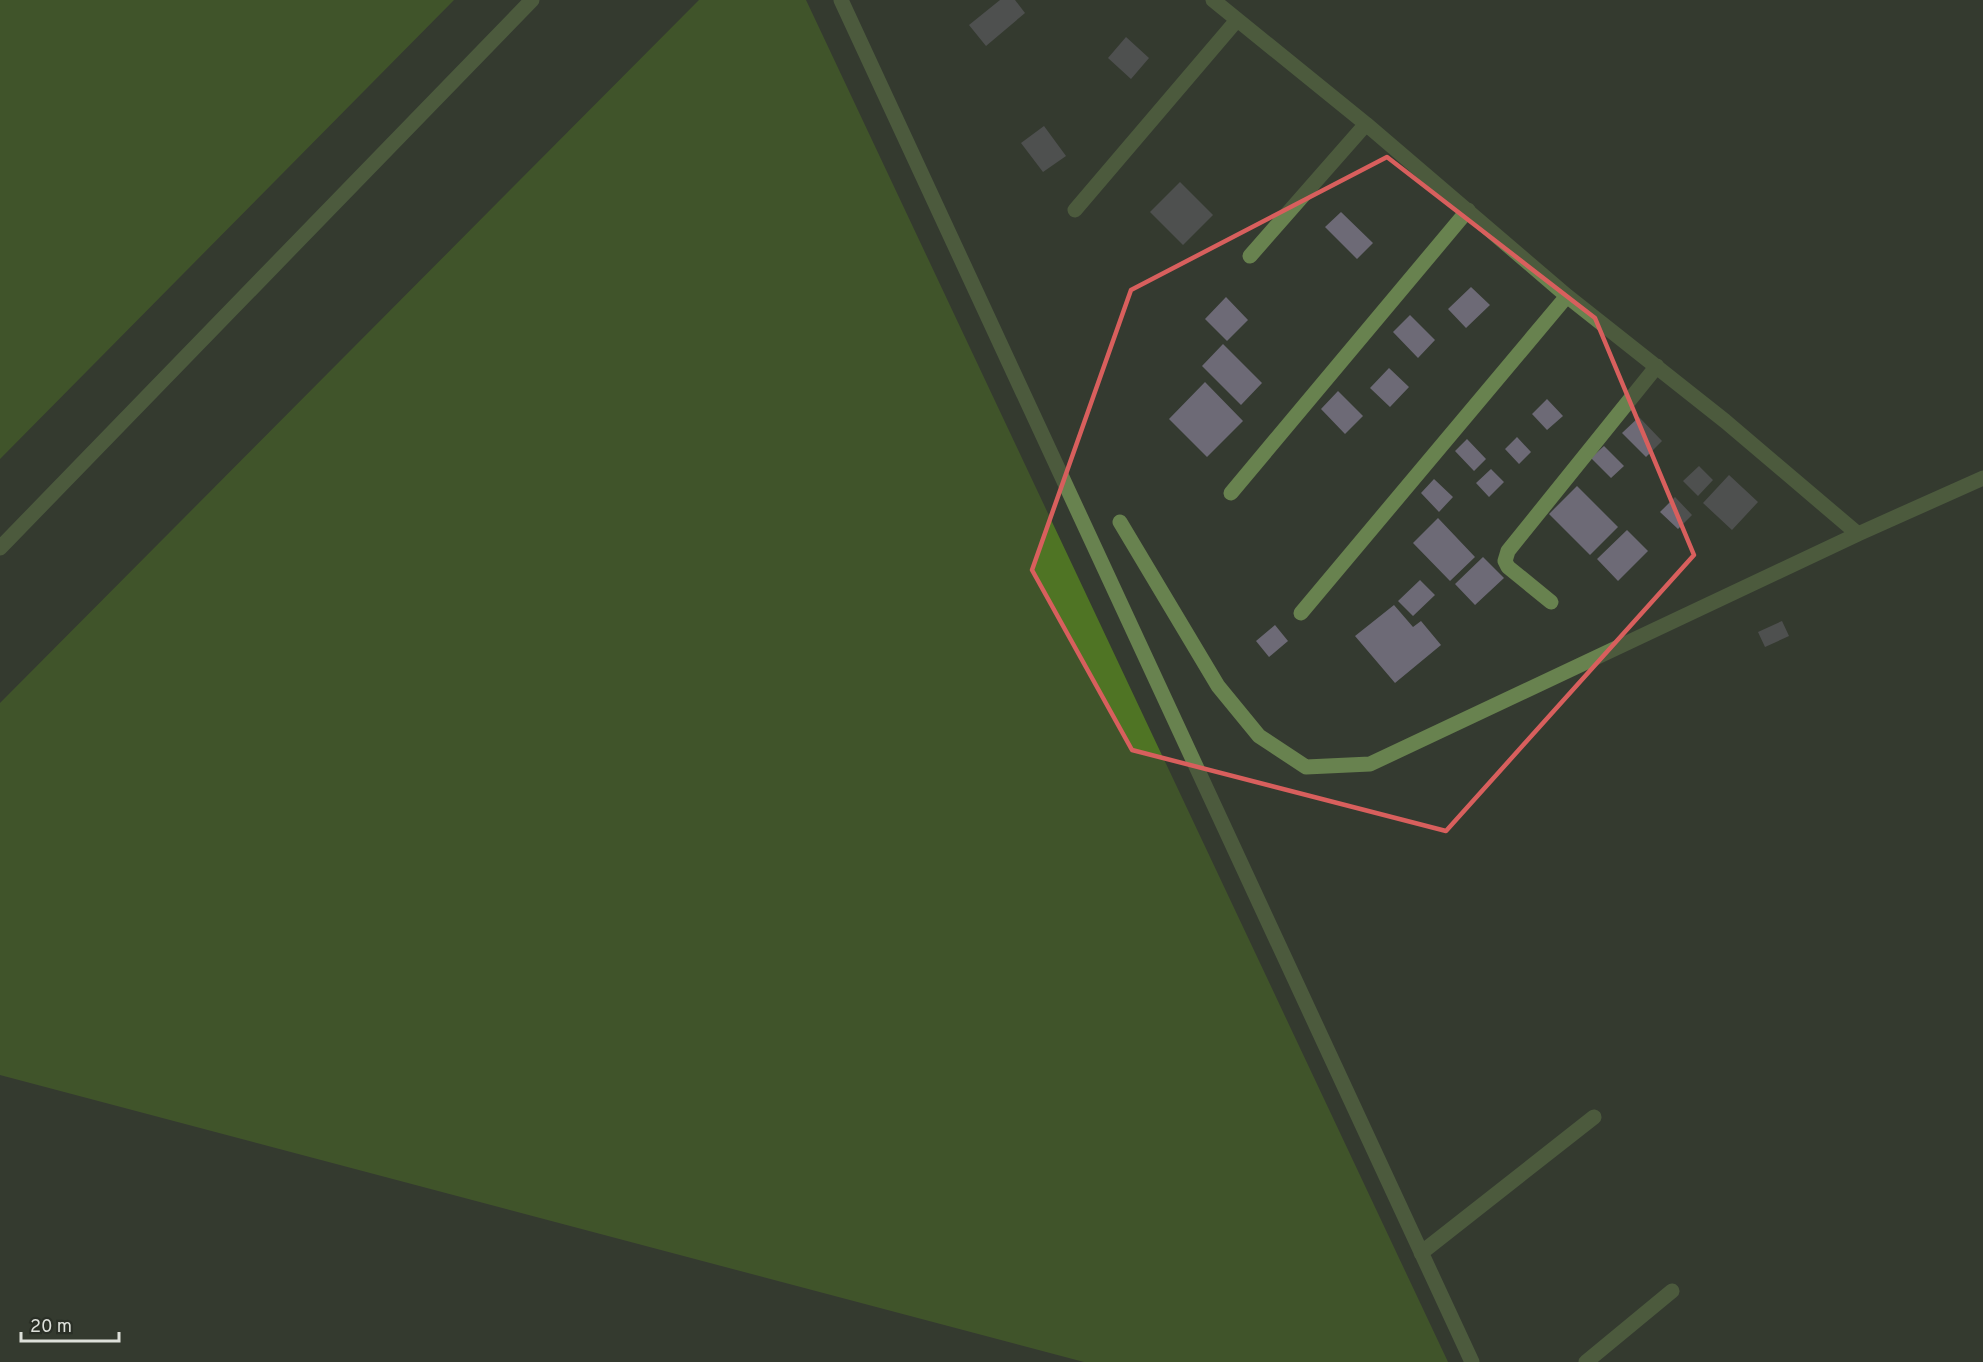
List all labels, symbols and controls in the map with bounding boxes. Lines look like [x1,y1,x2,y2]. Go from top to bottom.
scale bar [21,1305,118,1343]
text: 20 m [30,1316,72,1339]

